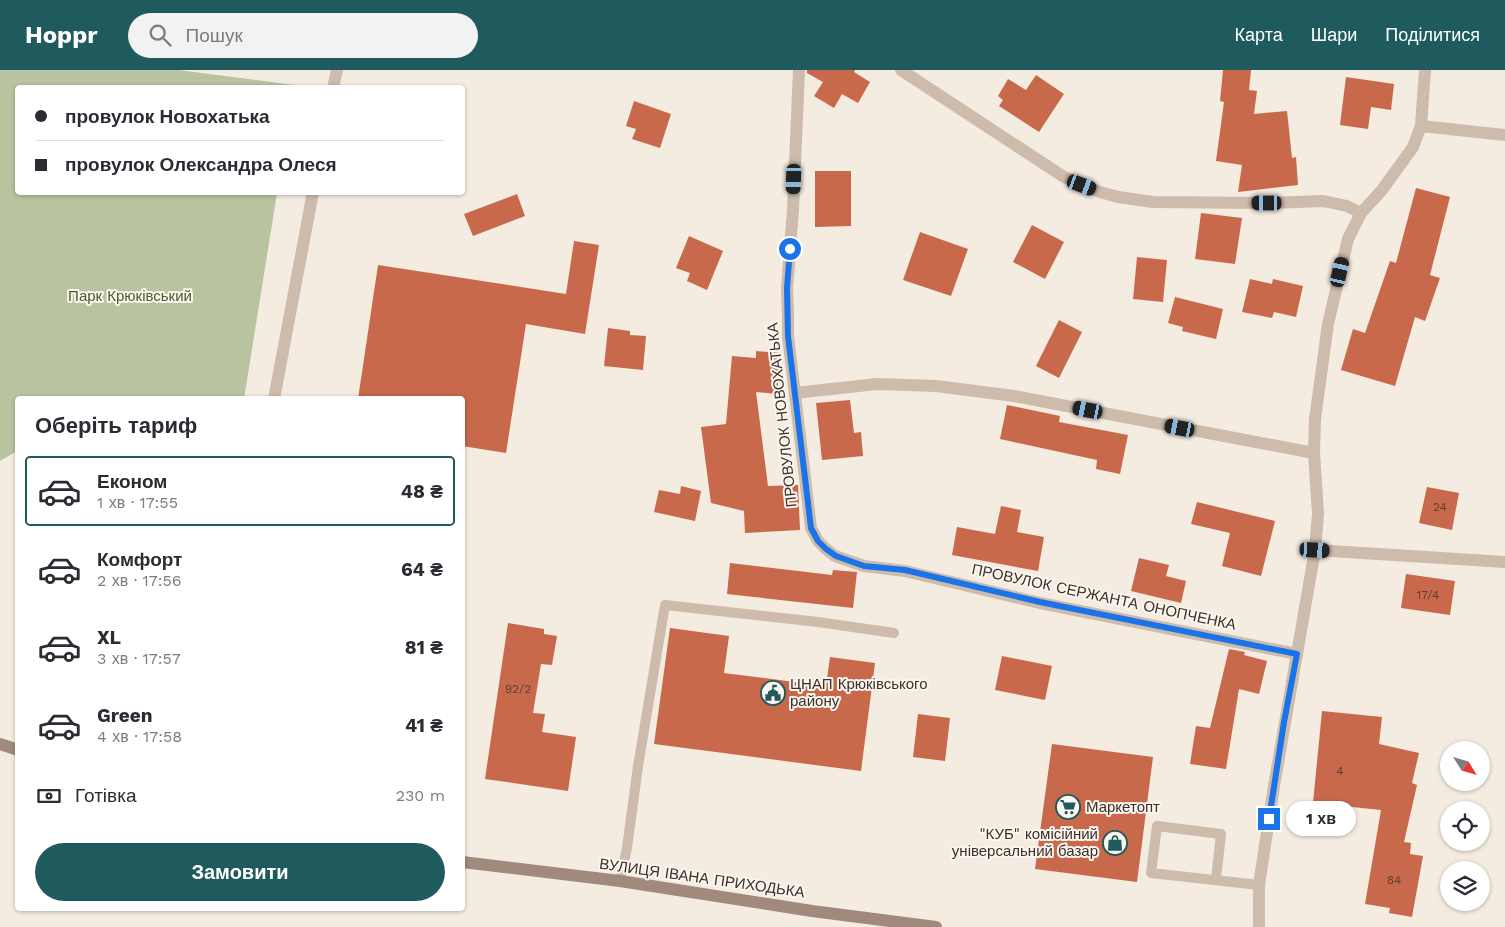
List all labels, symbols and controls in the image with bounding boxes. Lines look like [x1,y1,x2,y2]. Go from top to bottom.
search box [128,13,478,58]
text: Hoppr [25,21,98,49]
icon: search [146,21,174,49]
text: Пошук [186,24,243,47]
text: Карта [1235,24,1283,45]
text: Шари [1311,24,1357,45]
text: Поділитися [1385,24,1480,45]
text: провулок Новохатька [65,105,270,128]
text: провулок Олександра Олеся [65,153,337,176]
car [785,164,802,194]
car [1065,173,1098,197]
car [1252,196,1282,211]
route start [779,238,801,260]
car [1329,256,1350,288]
park label: Парк Крюківський [68,287,192,305]
street label: ПРОВУЛОК НОВОХАТЬКА [763,322,801,508]
car [1071,400,1104,420]
text: Оберіть тариф [35,413,197,438]
car [1163,418,1196,438]
icon: car [37,469,82,514]
text: Економ [97,470,167,493]
text: 48 ₴ [401,480,443,503]
text: 1 хв · 17:55 [97,493,178,512]
house number: 24 [1433,500,1447,514]
car [1299,542,1330,558]
icon: car [37,547,82,592]
text: Комфорт [97,548,182,571]
text: 64 ₴ [401,558,443,581]
street label: ПРОВУЛОК СЕРЖАНТА ОНОПЧЕНКА [970,560,1238,634]
text: 2 хв · 17:56 [97,571,181,590]
house number: 17/4 [1417,588,1439,602]
icon: car [37,625,82,670]
text: XL [97,626,121,649]
text: 81 ₴ [405,636,443,659]
text: 3 хв · 17:57 [97,649,181,668]
place label: ЦНАП Крюківського району [790,675,928,710]
public building icon: ЦНАП Крюківського району [760,680,786,706]
house number: 92/2 [505,682,531,696]
icon: car [37,703,82,748]
text: Green [97,704,153,727]
text: 41 ₴ [405,714,443,737]
text: 4 хв · 17:58 [97,727,182,746]
north arrow [1440,741,1490,791]
map controls [1440,741,1490,911]
house number: 4 [1336,764,1344,778]
icon: cash [35,782,63,810]
text: Готівка [75,784,136,807]
text: 230 m [396,786,445,805]
supermarket icon: Маркетопт [1055,794,1081,820]
place label: Маркетопт [1086,798,1160,816]
button: locate [1440,801,1490,851]
callout: 1 хв [1286,802,1356,836]
route end [1258,808,1280,830]
text: 1 хв [1306,809,1336,828]
place label: "КУБ" комісійний універсальний базар [952,825,1098,860]
shop icon: "КУБ" комісійний універсальний базар [1102,830,1128,856]
button: Замовити [35,843,445,901]
street label: ВУЛИЦЯ ІВАНА ПРИХОДЬКА [598,855,806,901]
button: layers [1440,861,1490,911]
house number: 84 [1387,873,1401,887]

